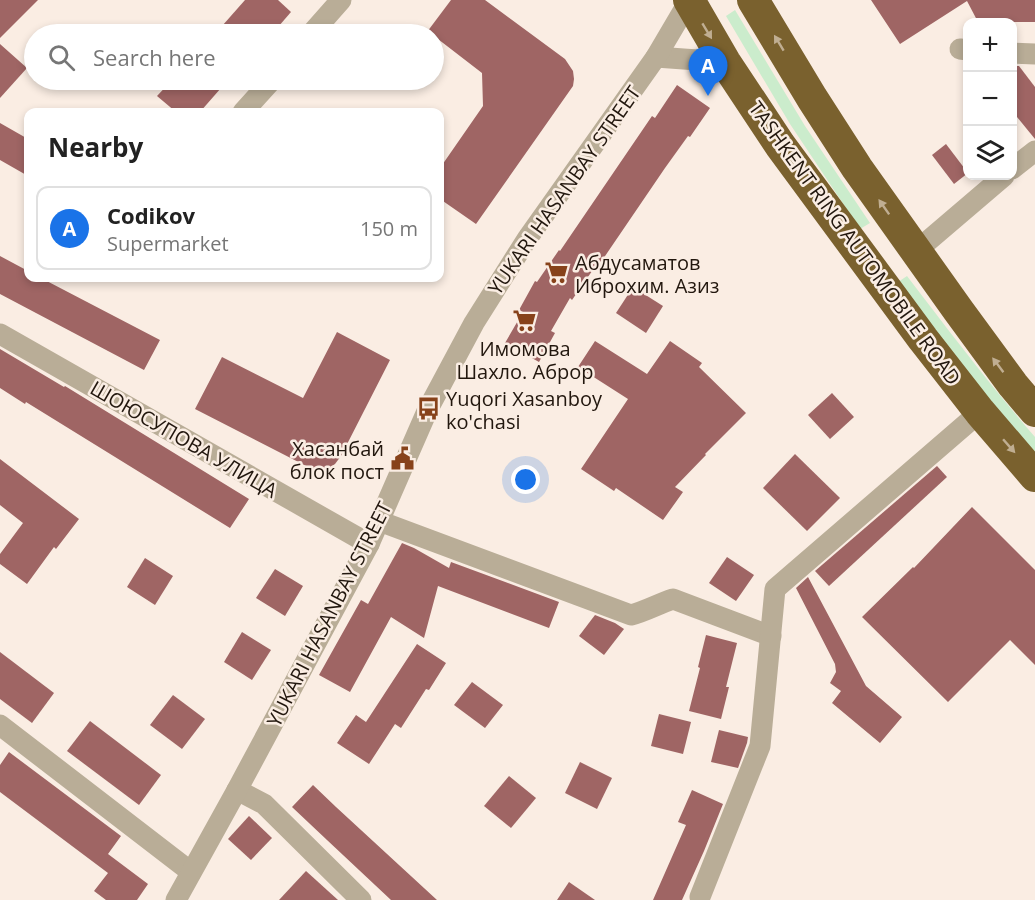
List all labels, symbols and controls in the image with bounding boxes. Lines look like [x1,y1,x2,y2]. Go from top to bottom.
map controls [963,18,1017,180]
button: + [963,18,1017,72]
one-way arrow [702,23,713,39]
search box [24,24,444,90]
one-way arrow [774,35,785,51]
icon: search [45,41,78,74]
text: Search here [93,42,216,72]
pin: A [688,46,728,96]
button: − [963,72,1017,126]
street label: YUKARI HASANBAY STREET [481,80,647,300]
street label: TASHKENT RING AUTOMOBILE ROAD [743,96,967,390]
button: layers [963,126,1017,180]
text: Nearby [48,129,143,165]
text: Codikov [107,200,195,230]
one-way arrow [878,200,890,216]
text: A [63,215,76,242]
text: 150 m [360,215,418,242]
text: Supermarket [107,230,229,257]
place label: Абдусаматов Иброхим. Азиз [575,249,719,299]
supermarket icon: Абдусаматов Иброхим. Азиз [544,260,570,286]
supermarket icon: Имомова Шахло. Аброр [512,308,538,334]
place label: Имомова Шахло. Аброр [456,335,594,385]
one-way arrow [992,357,1005,373]
street label: ШОЮСУПОВА УЛИЦА [85,374,283,504]
place label: Yuqori Xasanboy ko'chasi [446,385,603,435]
bus stop icon: Yuqori Xasanboy ko'chasi [415,396,441,422]
place label: Хасанбай блок пост [290,435,384,485]
one-way arrow [1002,438,1015,453]
public building icon: Хасанбай блок пост [389,446,415,472]
your location [511,465,540,494]
street label: YUKARI HASANBAY STREET [260,497,398,731]

